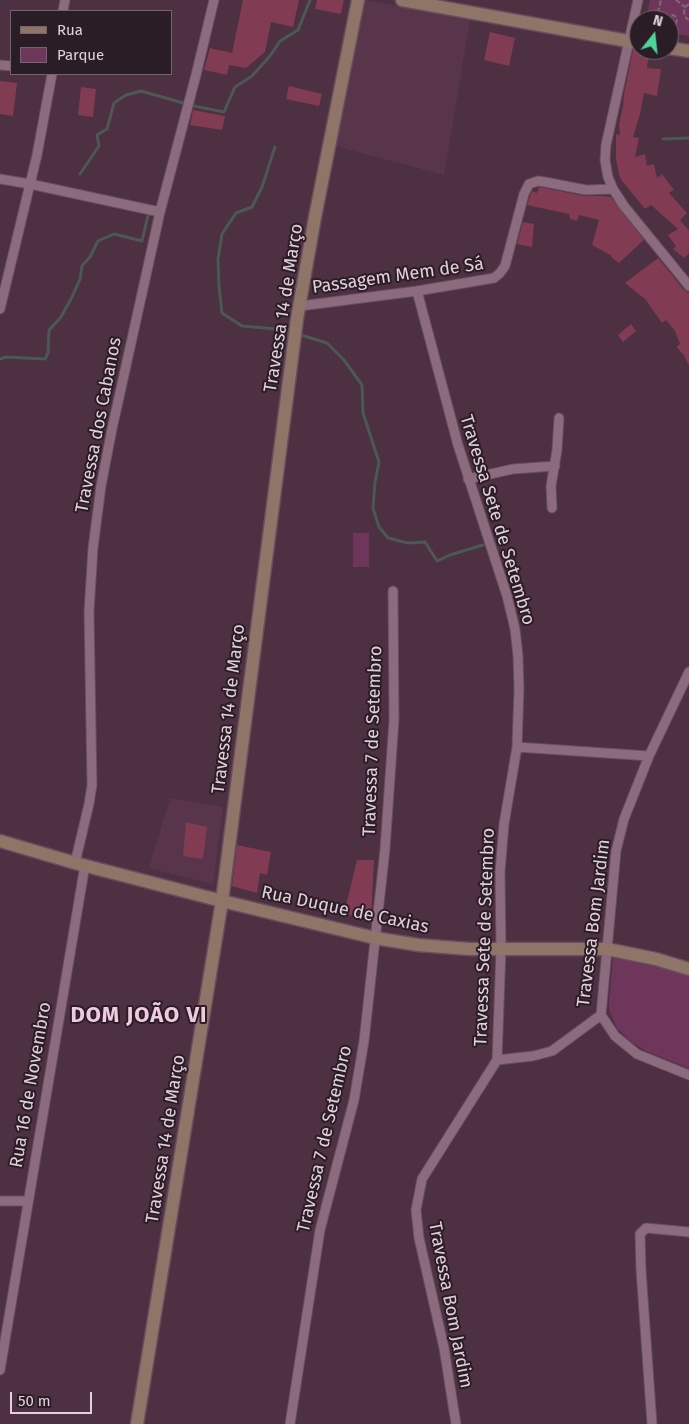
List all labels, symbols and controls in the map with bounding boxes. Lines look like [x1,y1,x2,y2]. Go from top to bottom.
legend [10,10,172,75]
north arrow [629,10,679,60]
text: N [651,12,665,31]
text: Rua [57,21,83,39]
text: Parque [57,46,104,64]
street label: Travessa 14 de Março [260,222,308,394]
street label: Passagem Mem de Sá [311,253,485,299]
street label: Travessa dos Cabanos [71,336,127,514]
street label: Travessa Sete de Setembro [455,412,539,628]
street label: Travessa 14 de Março [208,623,250,795]
street label: Travessa 7 de Setembro [359,645,387,837]
street label: Travessa Sete de Setembro [470,827,500,1047]
street label: Travessa Bom Jardim [573,838,615,1008]
street label: Rua Duque de Caxias [259,882,431,938]
street label: Rua 16 de Novembro [6,1001,56,1169]
district label: DOM JOÃO VI [69,1003,209,1029]
street label: Travessa 7 de Setembro [293,1044,357,1234]
street label: Travessa 14 de Março [142,1053,190,1225]
street label: Travessa Bom Jardim [423,1220,477,1390]
scale bar [12,1382,95,1414]
text: 50 m [18,1392,51,1410]

